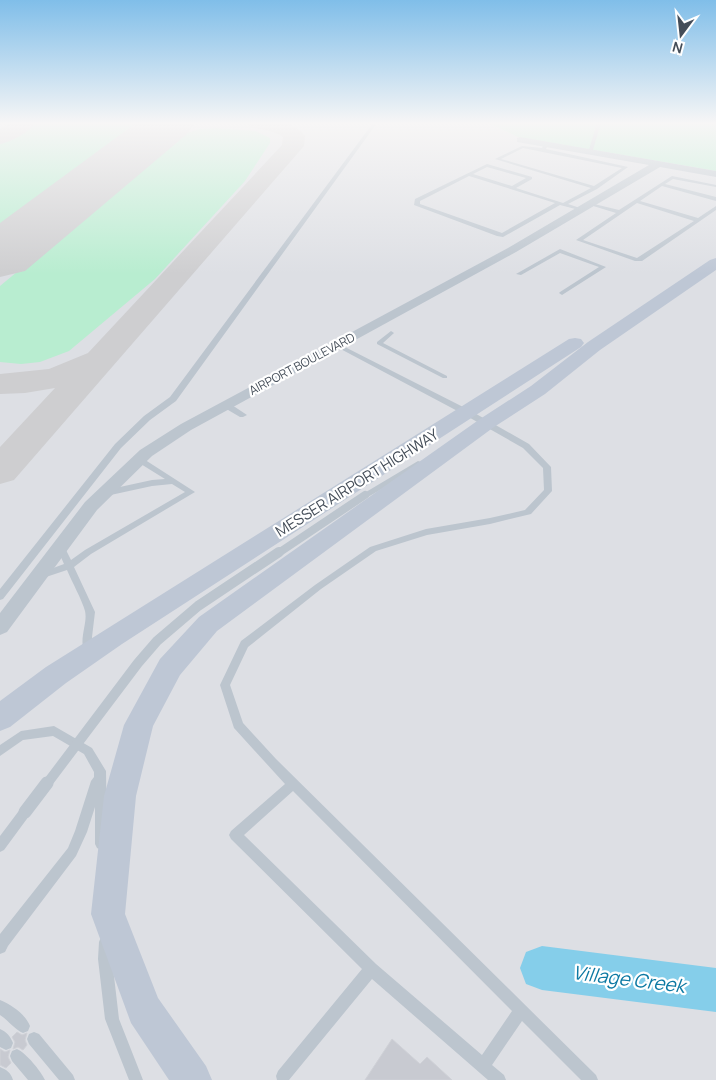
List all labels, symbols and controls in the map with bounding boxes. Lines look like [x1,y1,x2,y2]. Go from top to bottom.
north arrow [656,10,706,60]
text: N [670,38,685,59]
street label: AIRPORT BOULEVARD [246,328,358,399]
street label: MESSER AIRPORT HIGHWAY [271,423,443,541]
water label: Village Creek [571,959,689,999]

